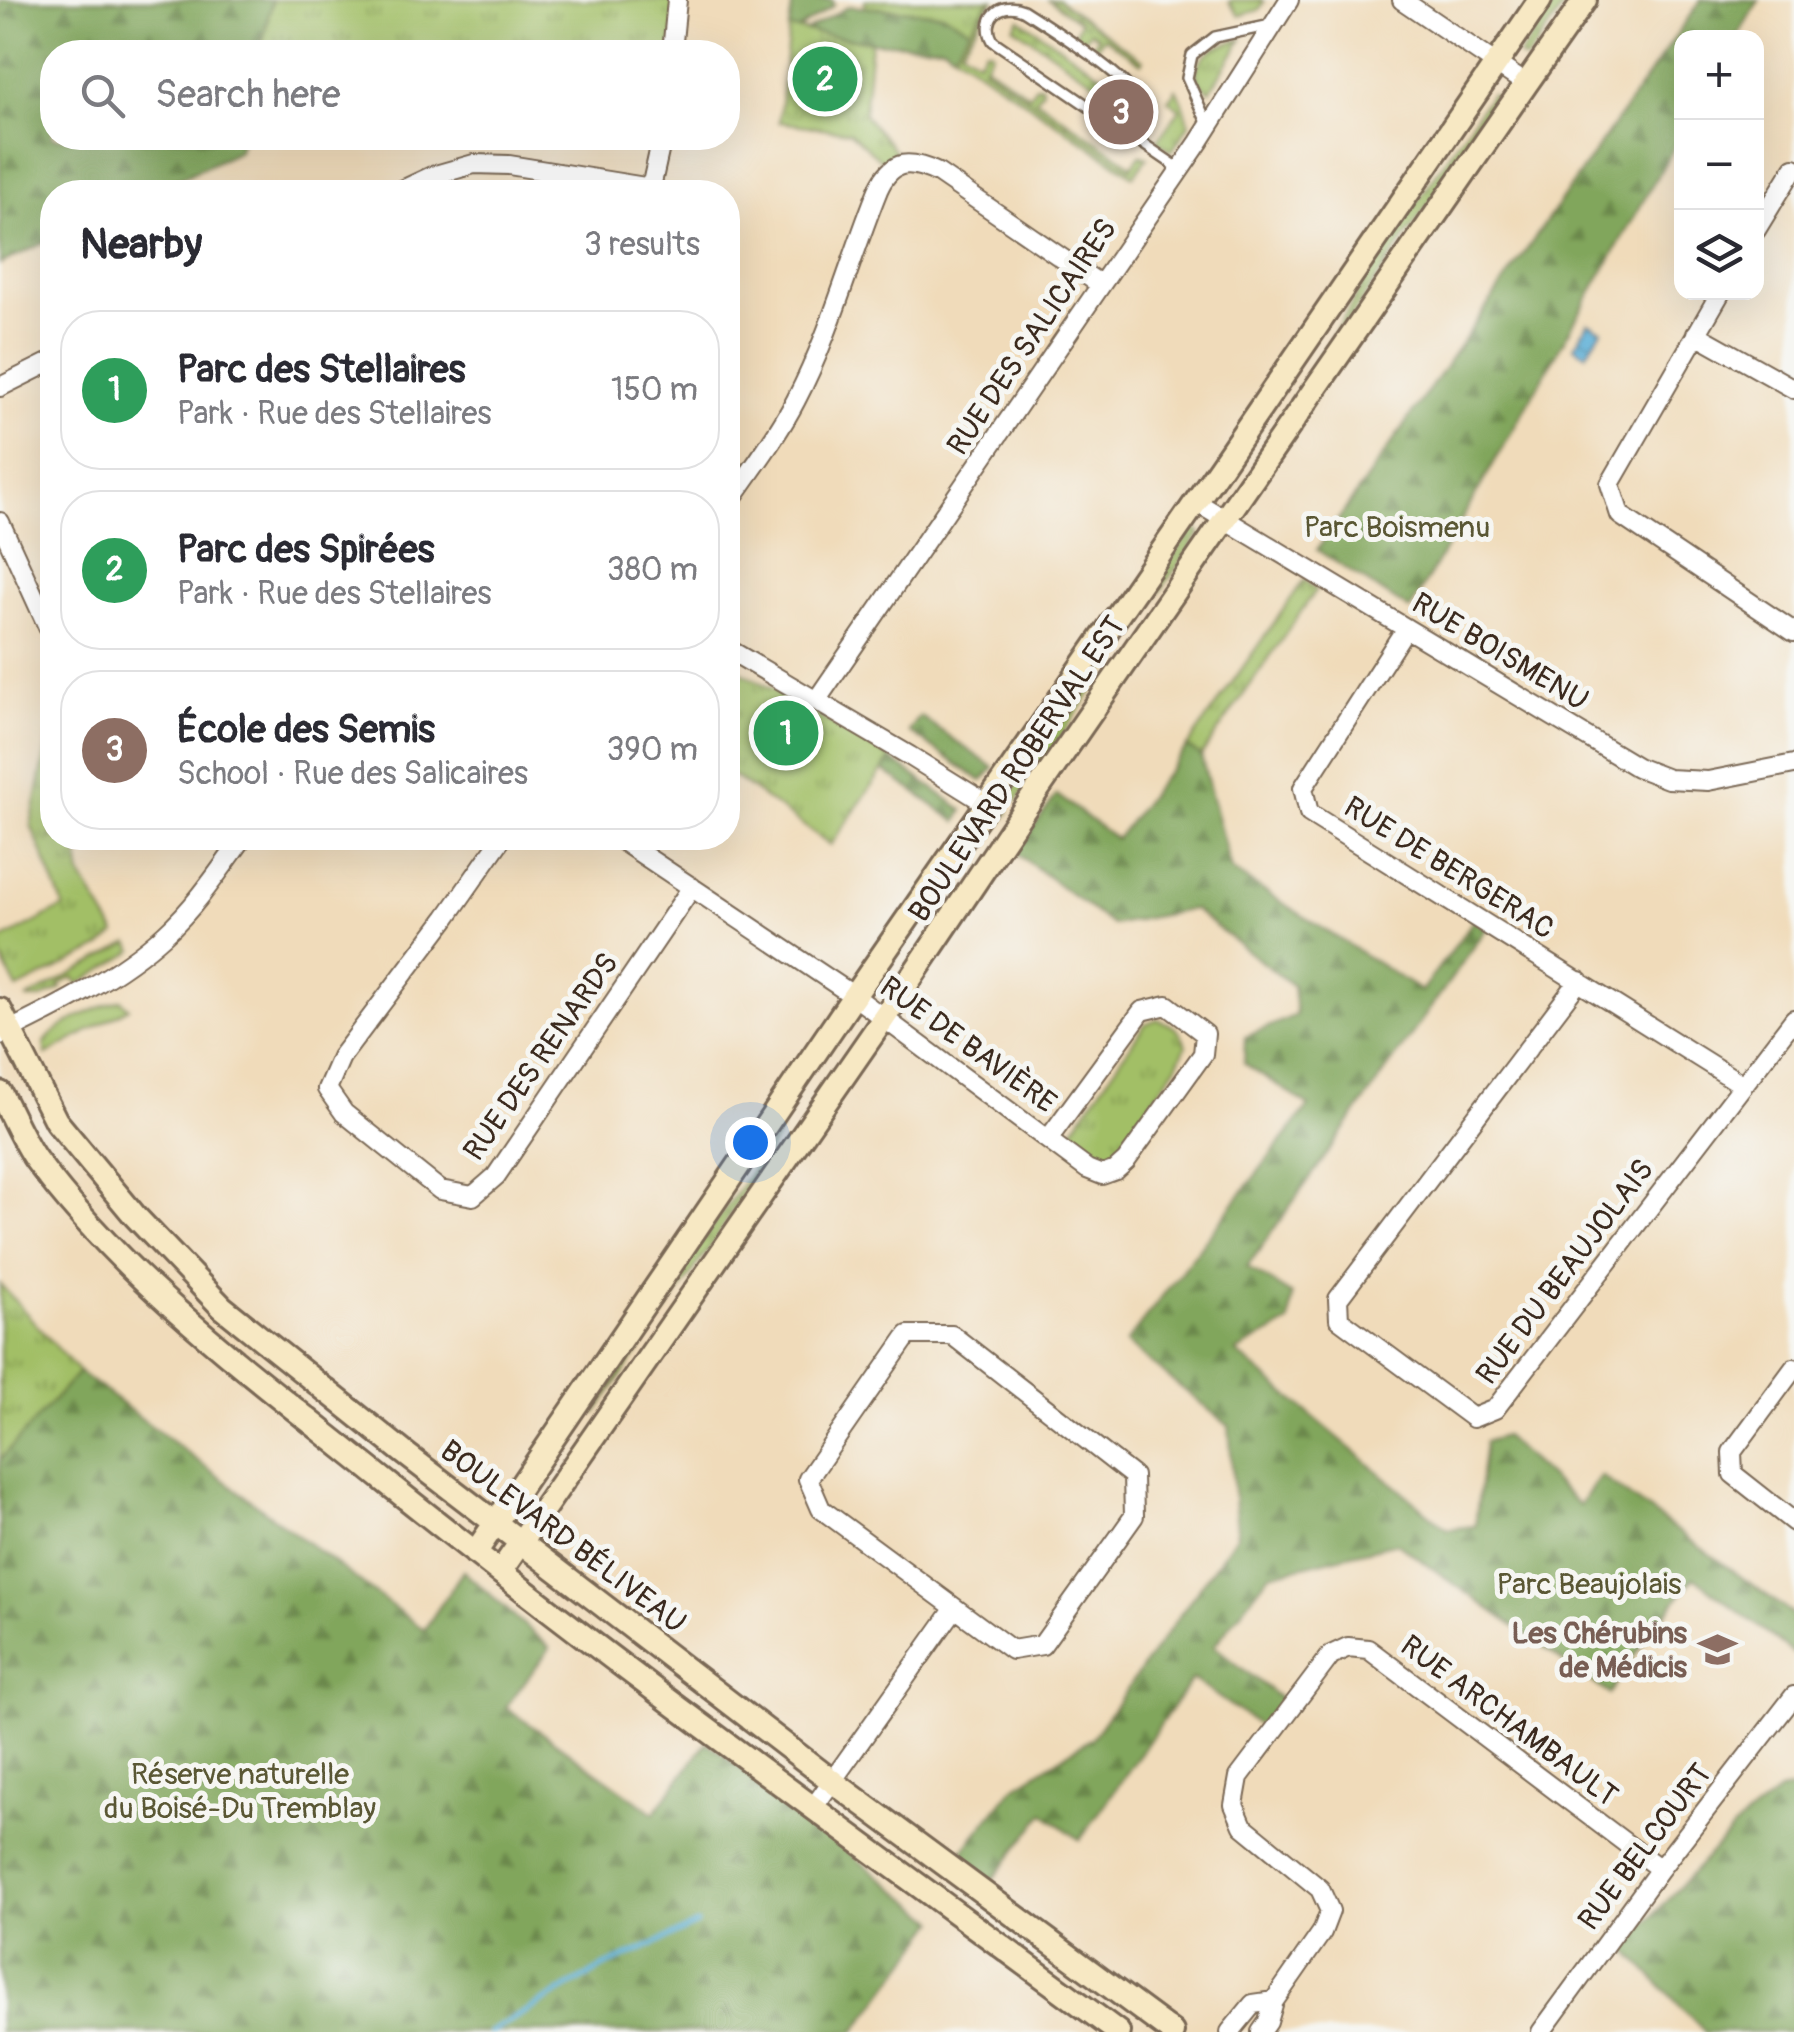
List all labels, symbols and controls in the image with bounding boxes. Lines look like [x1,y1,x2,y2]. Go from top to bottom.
map controls [1674,30,1764,300]
button: + [1674,30,1764,120]
search box [40,40,740,150]
pin: 2 [792,42,858,116]
icon: search [75,68,130,123]
text: Search here [155,71,341,119]
pin: 3 [1088,74,1154,150]
button: − [1674,120,1764,210]
button: layers [1674,210,1764,300]
street label: RUE DES SALICAIRES [939,212,1125,462]
text: Nearby [80,219,202,271]
text: 3 results [584,225,700,265]
text: Parc des Stellaires [177,346,465,394]
text: 1 [108,370,121,410]
text: 150 m [611,370,698,410]
text: Park · Rue des Stellaires [177,394,492,434]
park label: Parc Boismenu [1304,509,1490,546]
text: Parc des Spirées [177,526,435,574]
text: 2 [106,550,123,590]
text: 380 m [607,550,698,590]
text: Park · Rue des Stellaires [177,574,492,614]
street label: RUE BOISMENU [1405,585,1595,719]
street label: BOULEVARD ROBERVAL EST [901,609,1133,929]
pin: 1 [754,696,818,770]
text: École des Semis [177,706,435,754]
text: 3 [106,730,123,770]
text: 390 m [606,730,698,770]
text: School · Rue des Salicaires [177,754,528,794]
street label: RUE DE BERGERAC [1337,788,1561,948]
street label: RUE DES RENARDS [456,946,626,1168]
street label: RUE DE BAVIÈRE [873,969,1063,1121]
your location [725,1117,776,1168]
street label: RUE DU BEAUJOLAIS [1468,1152,1662,1392]
street label: BOULEVARD BÉLIVEAU [433,1432,693,1642]
park label: Parc Beaujolais [1497,1566,1681,1603]
place label: Les Chérubins de Médicis [1511,1615,1688,1686]
street label: RUE ARCHAMBAULT [1393,1627,1625,1815]
school or university icon: Les Chérubins de Médicis [1696,1629,1738,1671]
park label: Réserve naturelle du Boisé-Du Tremblay [104,1756,376,1827]
street label: RUE BELCOURT [1570,1756,1720,1938]

